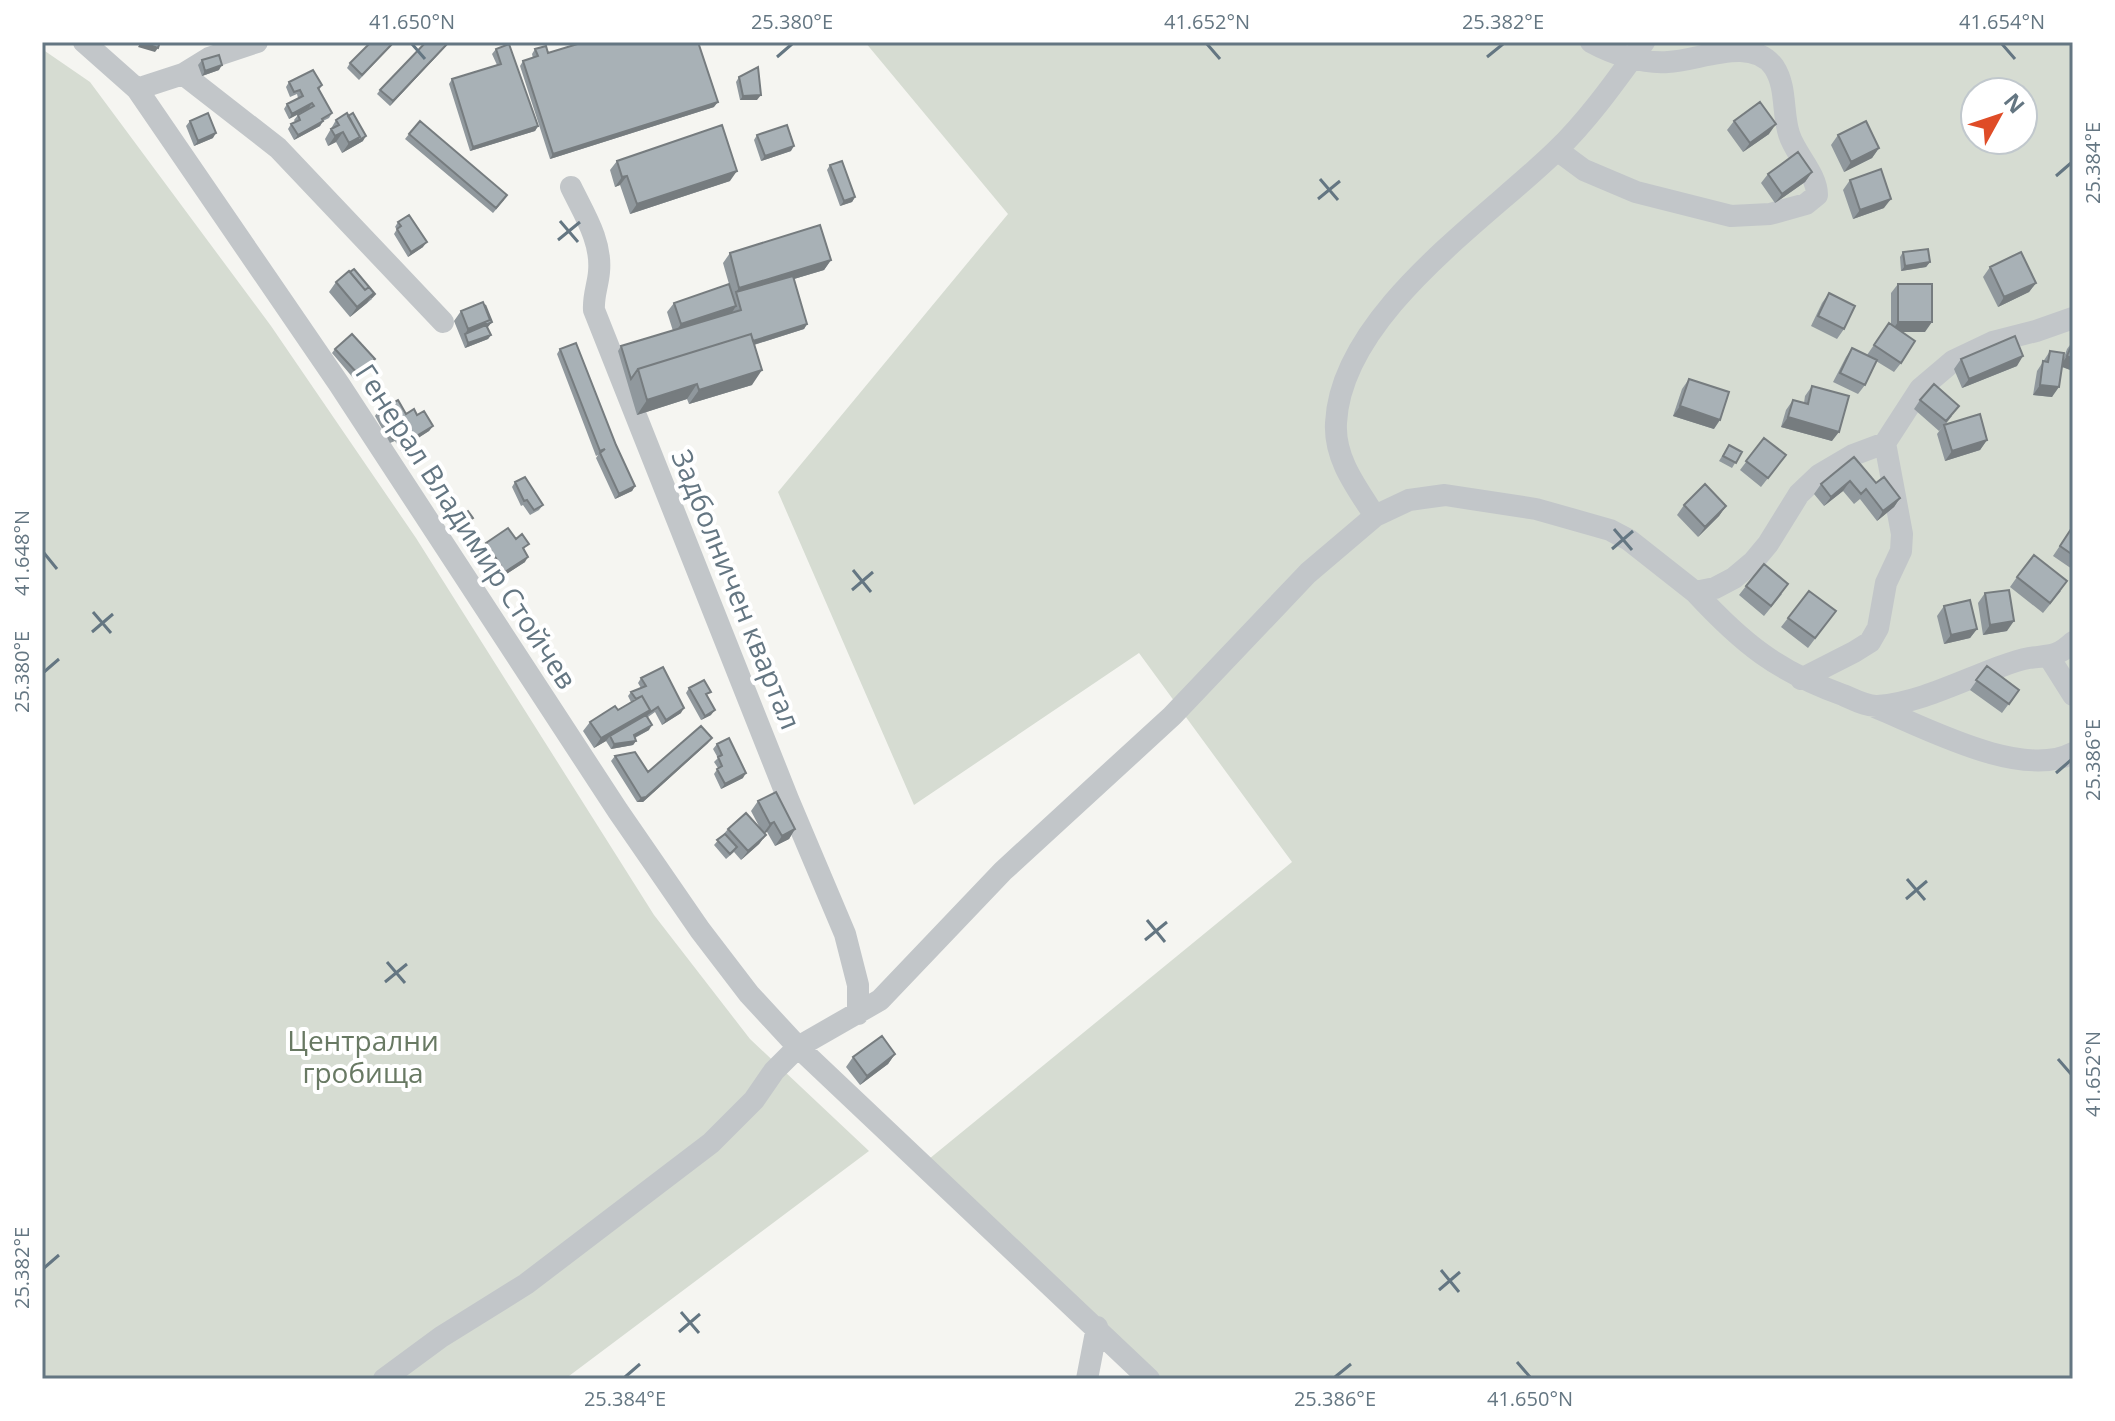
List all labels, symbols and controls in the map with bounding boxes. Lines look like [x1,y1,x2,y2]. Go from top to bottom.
text: 41.650°N [369,8,455,35]
text: 25.380°E [751,8,833,35]
text: 41.652°N [1164,8,1250,35]
text: 25.382°E [1462,8,1544,35]
text: 41.654°N [1959,8,2045,35]
north arrow [1959,76,2039,156]
text: N [1998,86,2032,119]
text: 25.384°E [2079,122,2106,204]
street label: Генерал Владимир Стойчев [348,356,586,696]
street label: Задболничен квартал [663,443,811,735]
text: 41.648°N [8,510,35,596]
text: 25.380°E [8,631,35,713]
text: 25.386°E [2079,719,2106,801]
park label: Централни гробища [287,1021,439,1091]
text: 41.652°N [2079,1031,2106,1117]
text: 25.382°E [8,1227,35,1309]
text: 25.384°E [584,1385,666,1412]
text: 25.386°E [1294,1385,1376,1412]
text: 41.650°N [1487,1385,1573,1412]

